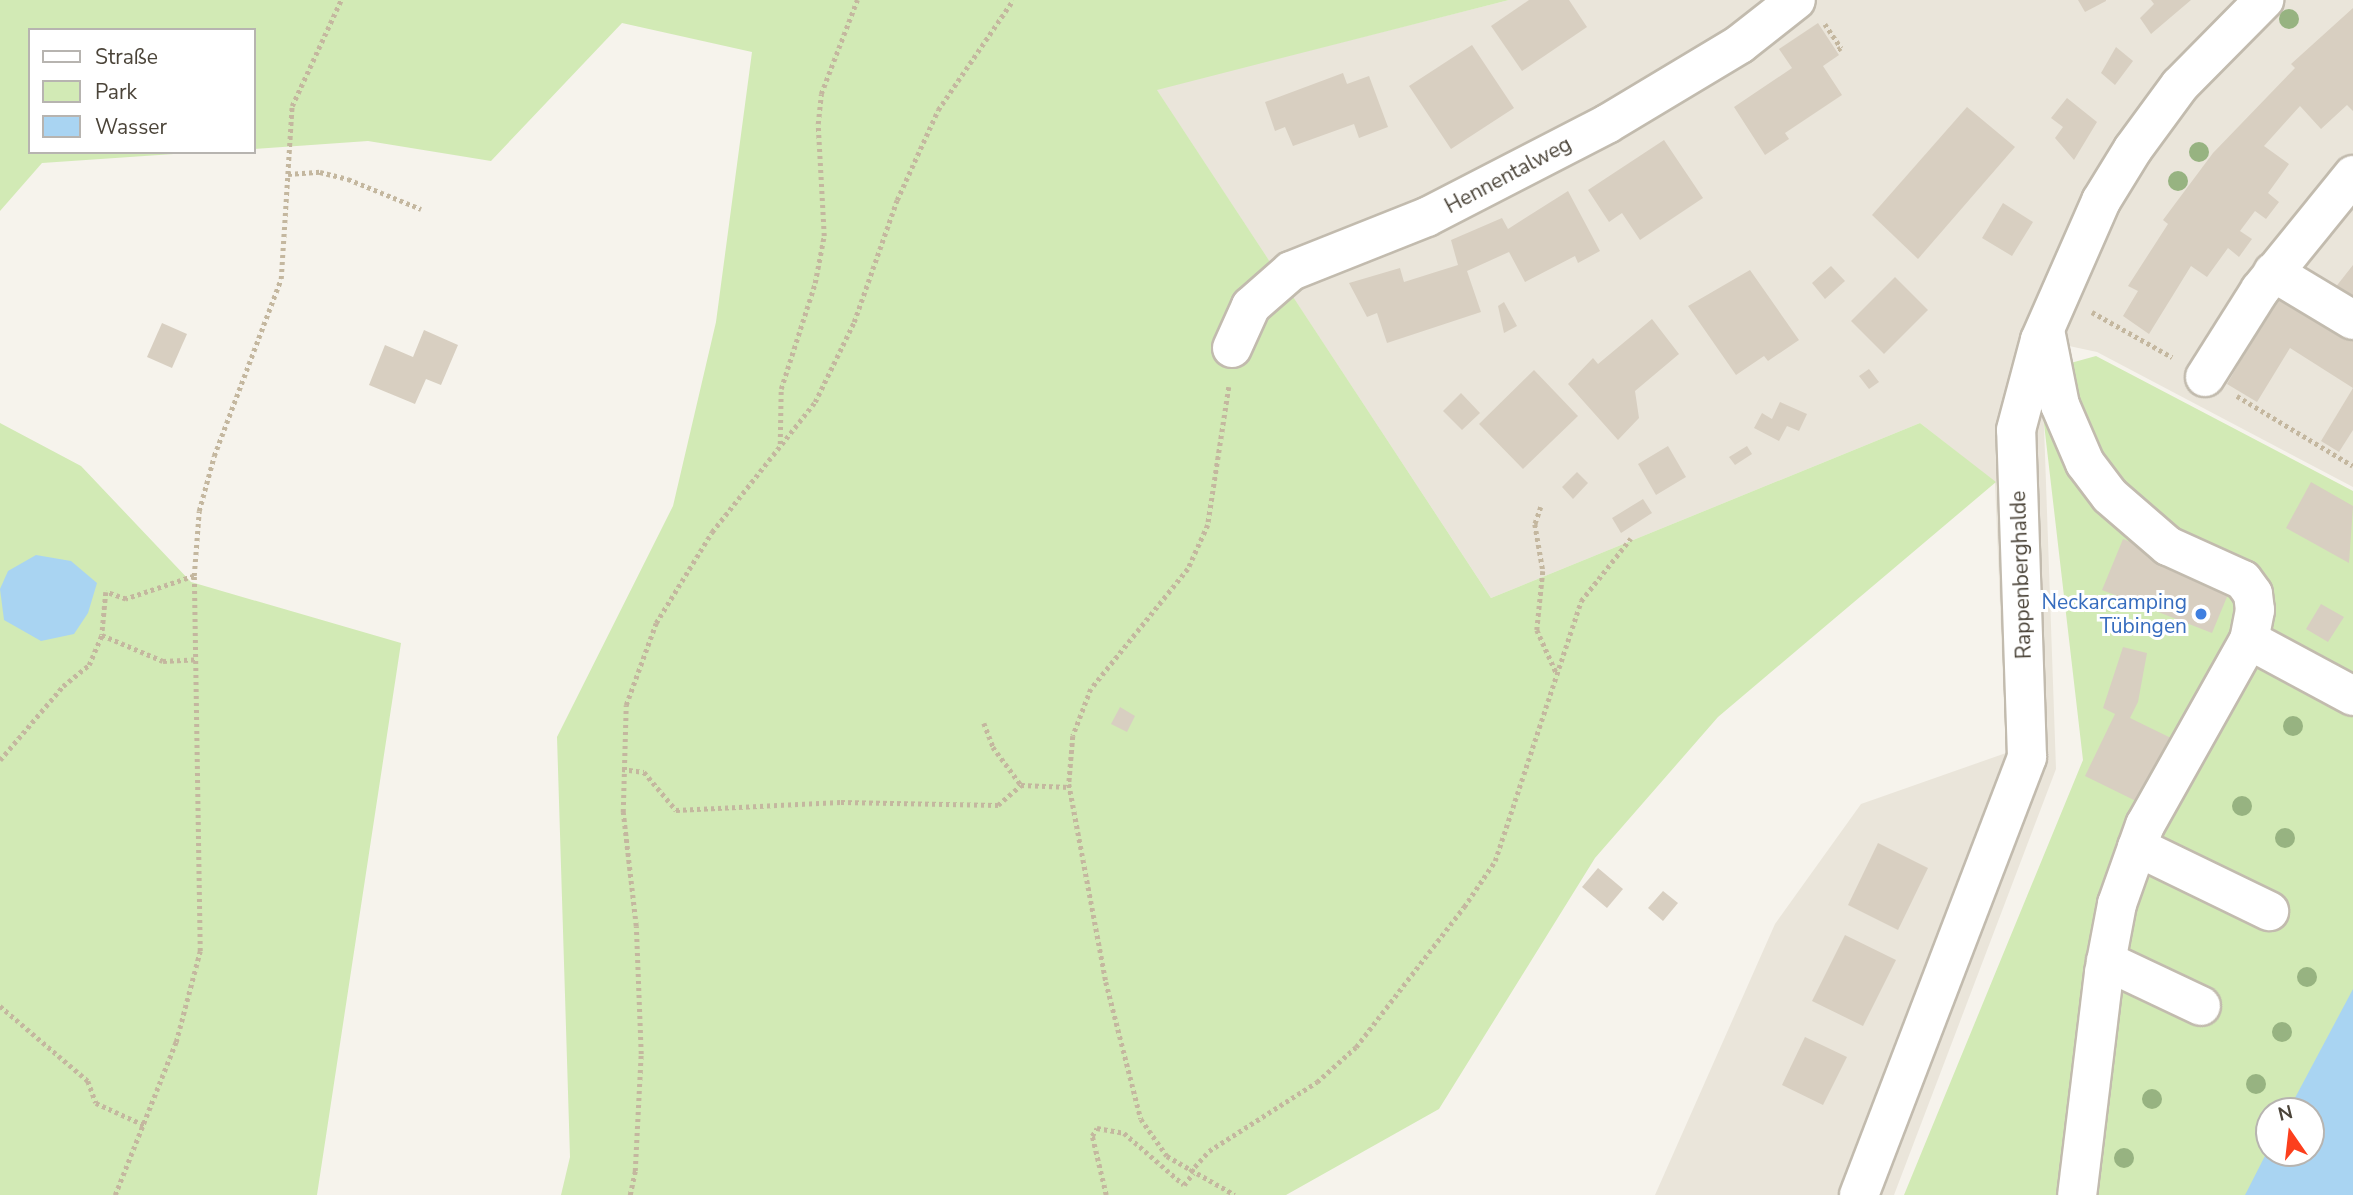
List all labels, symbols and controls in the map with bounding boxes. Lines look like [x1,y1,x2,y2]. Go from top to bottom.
legend [28,28,256,154]
text: Straße [95,43,158,71]
text: Park [95,78,137,106]
text: Wasser [95,113,167,141]
street label: Hennentalweg [1440,131,1576,219]
street label: Rappenberghalde [2005,490,2037,660]
place label: Neckarcamping Tübingen [2042,589,2187,639]
marker: Neckarcamping Tübingen [2193,606,2209,622]
north arrow [2255,1097,2325,1167]
text: N [2275,1099,2295,1128]

